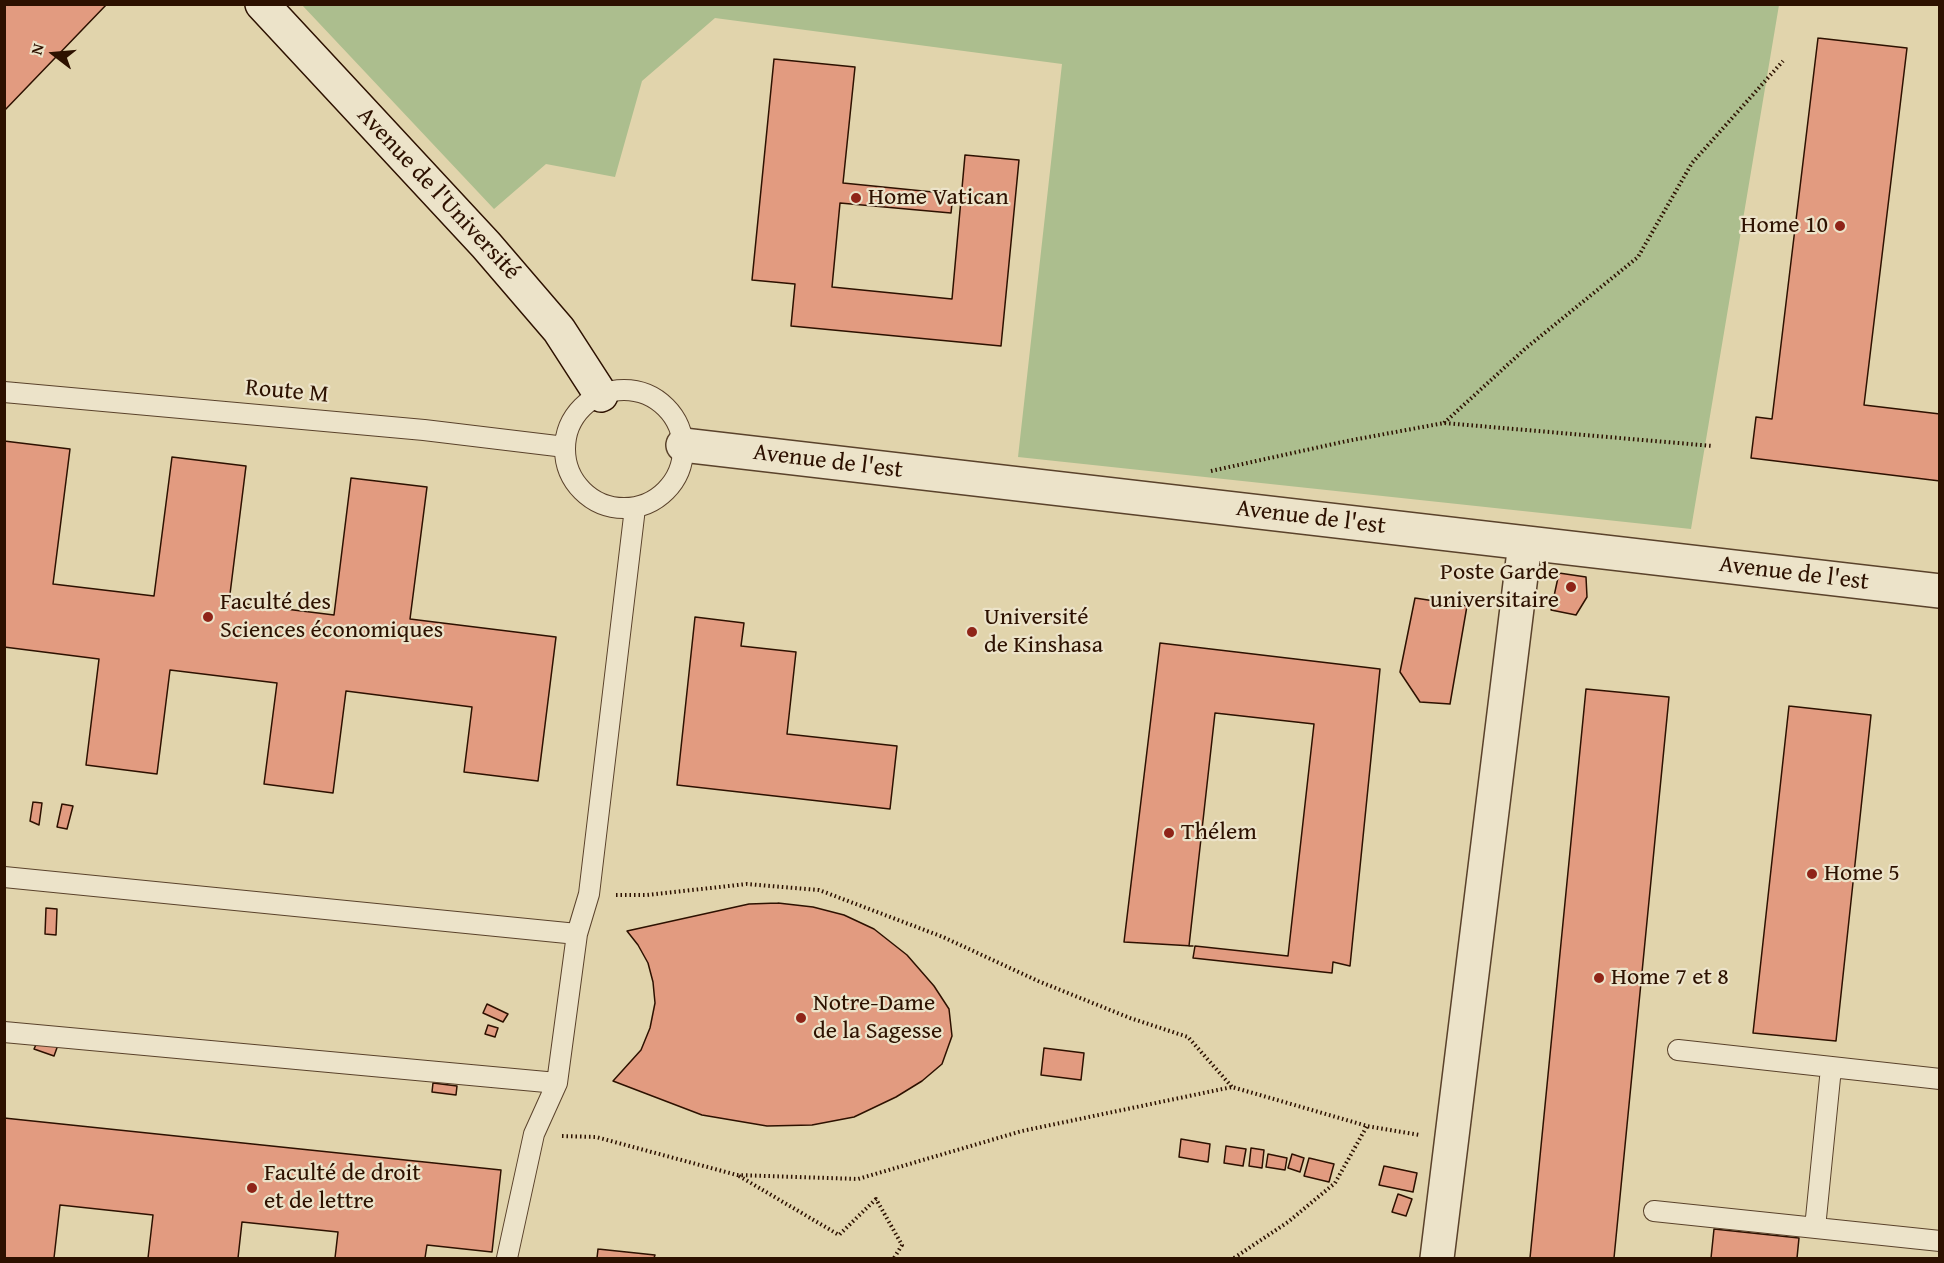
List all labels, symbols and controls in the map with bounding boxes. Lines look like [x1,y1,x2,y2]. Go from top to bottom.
north arrow [24,24,84,84]
text: N [24,41,50,57]
street label: Avenue de l'Université [350,102,526,286]
place label: Home Vatican [868,184,1009,212]
marker: Home Vatican [849,191,863,205]
place label: Home 10 [1741,212,1828,240]
marker: Home 10 [1833,219,1847,233]
street label: Route M [244,374,330,410]
street label: Avenue de l'est [752,439,904,485]
street label: Avenue de l'est [1235,495,1387,541]
street label: Avenue de l'est [1718,551,1870,597]
place label: Poste Garde universitaire [1430,559,1559,615]
marker: Poste Garde universitaire [1564,580,1578,594]
place label: Faculté des Sciences économiques [220,589,443,645]
place label: Université de Kinshasa [984,604,1103,660]
marker: Faculté des Sciences économiques [201,610,215,624]
marker: Université de Kinshasa [965,625,979,639]
place label: Thélem [1181,819,1257,847]
marker: Thélem [1162,826,1176,840]
place label: Home 5 [1824,860,1900,888]
marker: Home 5 [1805,867,1819,881]
place label: Home 7 et 8 [1611,964,1729,992]
marker: Home 7 et 8 [1592,971,1606,985]
place label: Notre-Dame de la Sagesse [813,990,942,1046]
marker: Notre-Dame de la Sagesse [794,1011,808,1025]
place label: Faculté de droit et de lettre [264,1160,421,1216]
marker: Faculté de droit et de lettre [245,1181,259,1195]

